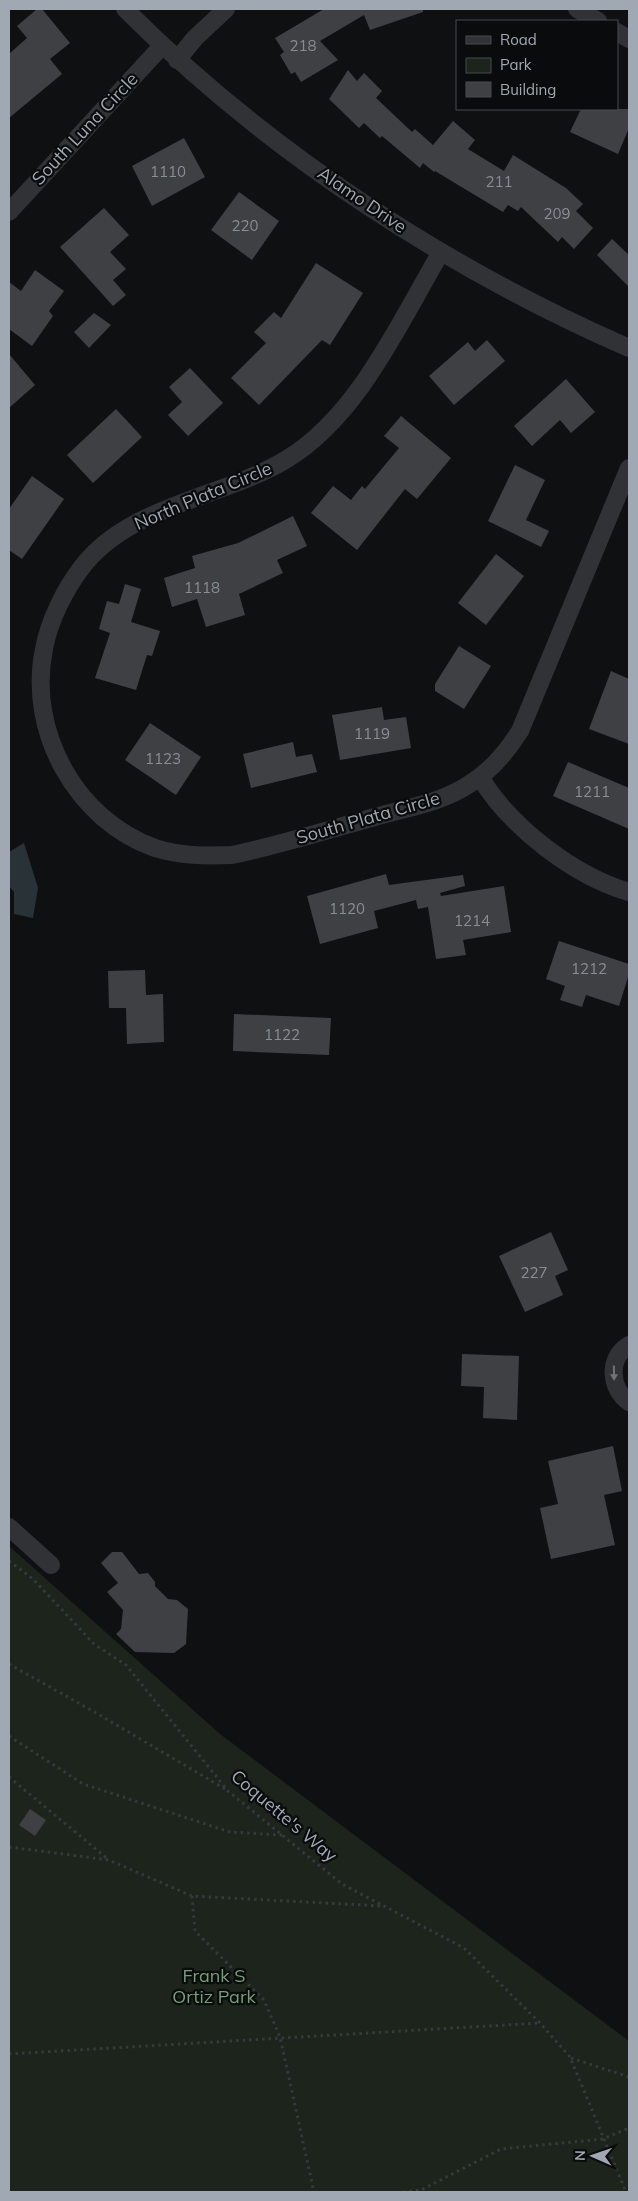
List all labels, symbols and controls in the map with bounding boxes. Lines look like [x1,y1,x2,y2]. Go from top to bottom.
legend [456,20,618,110]
text: Road [500,30,537,49]
house number: 218 [289,36,317,55]
text: Park [500,55,532,74]
street label: South Luna Circle [27,68,143,190]
text: Building [500,80,556,99]
street label: Alamo Drive [313,161,411,238]
house number: 1110 [150,162,186,181]
house number: 211 [485,172,513,191]
house number: 209 [543,204,571,223]
house number: 220 [231,216,259,235]
street label: North Plata Circle [131,456,275,535]
house number: 1118 [184,578,220,597]
house number: 1119 [354,724,390,743]
house number: 1123 [145,749,181,768]
house number: 1211 [574,782,610,801]
street label: South Plata Circle [294,786,442,849]
house number: 1120 [329,899,365,918]
house number: 1214 [454,911,490,930]
house number: 1212 [571,959,607,978]
house number: 1122 [264,1025,300,1044]
house number: 227 [520,1263,548,1282]
one-way arrow [611,1366,619,1382]
street label: Coquette's Way [226,1764,343,1867]
park label: Frank S Ortiz Park [172,1964,256,2008]
north arrow [568,2131,618,2181]
text: N [571,2150,589,2161]

